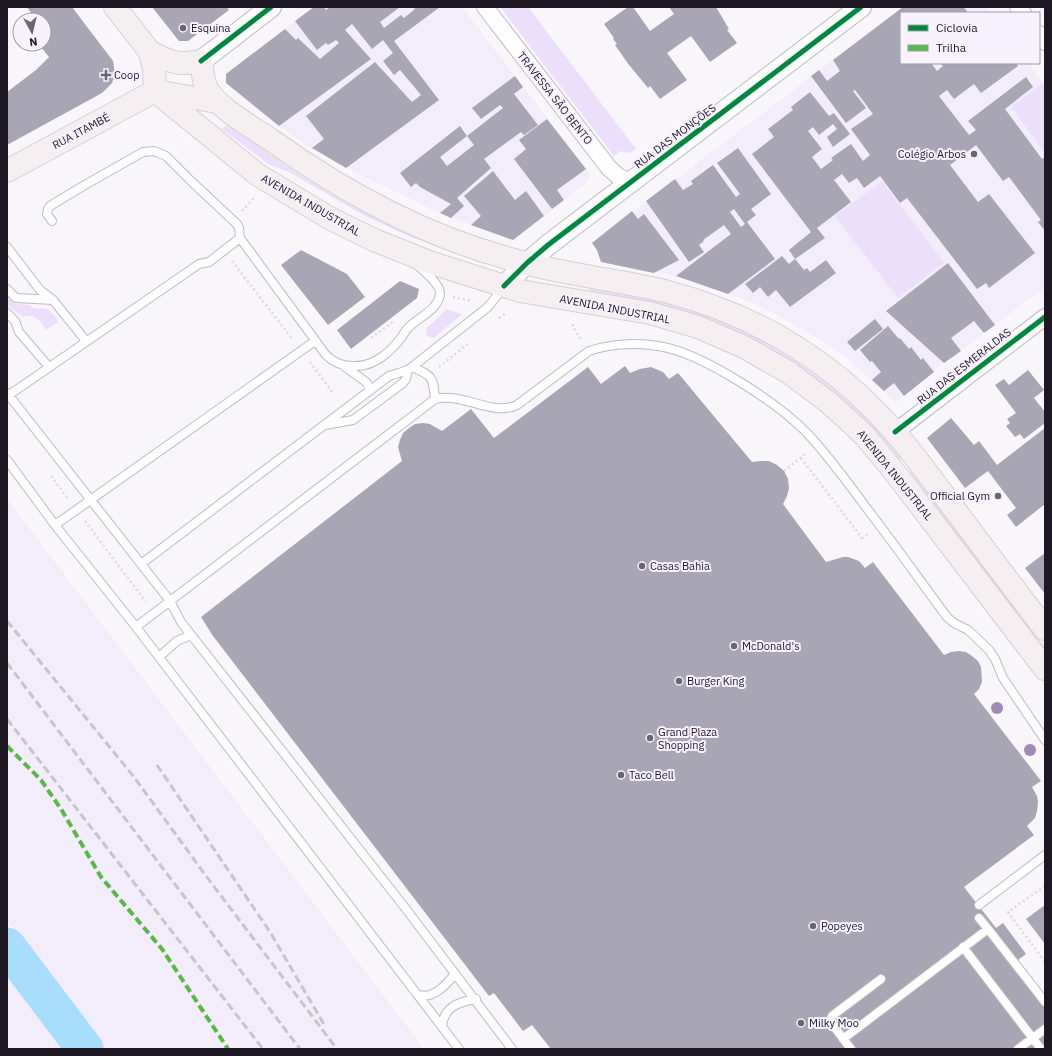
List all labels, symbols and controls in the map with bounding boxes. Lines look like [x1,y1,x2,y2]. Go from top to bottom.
north arrow [12,12,52,52]
legend [900,12,1040,64]
text: Ciclovia [936,20,978,35]
place label: Esquina [191,21,230,35]
marker: Esquina [178,23,188,33]
text: N [28,34,38,49]
text: Trilha [936,40,967,55]
street label: TRAVESSA SÃO BENTO [514,49,596,147]
place label: Coop [114,68,140,82]
marker: Coop [101,70,111,80]
street label: RUA DAS MONÇÕES [631,101,719,171]
street label: RUA ITAMBÉ [50,110,112,152]
place label: Colégio Arbos [898,147,966,161]
marker: Colégio Arbos [969,149,979,159]
street label: AVENIDA INDUSTRIAL [259,171,364,239]
street label: AVENIDA INDUSTRIAL [559,291,672,327]
street label: RUA DAS ESMERALDAS [914,325,1014,407]
street label: AVENIDA INDUSTRIAL [854,427,936,523]
place label: Official Gym [930,489,990,503]
marker: Official Gym [993,491,1003,501]
place label: Casas Bahia [650,559,710,573]
marker: Casas Bahia [637,561,647,571]
place label: McDonald's [742,639,800,653]
marker: McDonald's [729,641,739,651]
place label: Burger King [687,674,745,688]
marker: Burger King [674,676,684,686]
place label: Grand Plaza Shopping [658,725,717,752]
marker: Grand Plaza Shopping [645,733,655,743]
place label: Taco Bell [629,768,674,782]
marker: Taco Bell [616,770,626,780]
place label: Popeyes [821,919,863,933]
marker: Popeyes [808,921,818,931]
place label: Milky Moo [809,1016,859,1030]
marker: Milky Moo [796,1018,806,1028]

